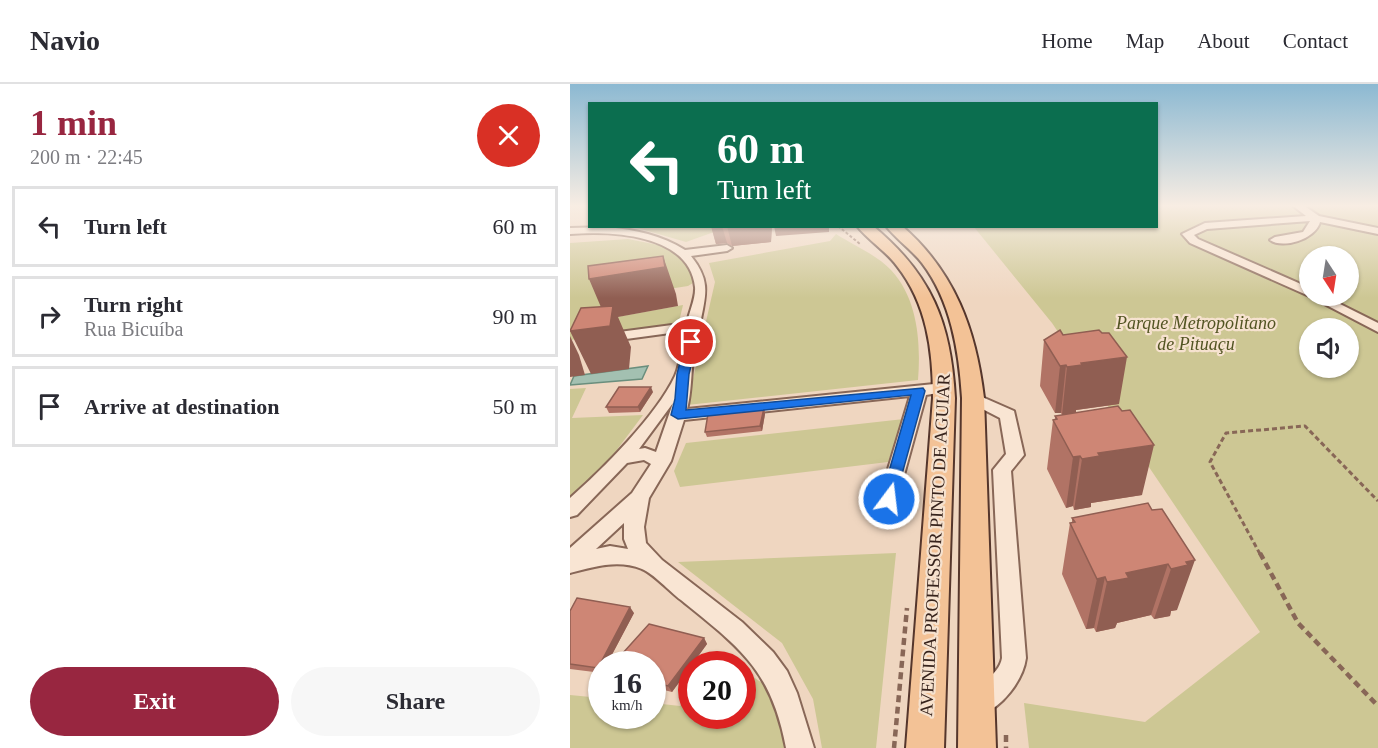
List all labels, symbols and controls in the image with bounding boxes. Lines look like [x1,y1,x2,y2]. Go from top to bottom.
text: Navio [30,25,100,56]
text: Home [1041,29,1093,53]
text: Map [1126,29,1164,53]
text: About [1197,29,1250,53]
text: Contact [1283,29,1348,53]
text: 1 min [30,103,117,143]
button: close [477,104,540,167]
icon: left [618,126,696,204]
text: 60 m [717,126,805,172]
text: 200 m · 22:45 [30,146,143,168]
text: Turn left [717,175,811,205]
icon: left [33,210,66,243]
text: Turn left [84,214,167,239]
text: 60 m [492,214,537,239]
north arrow [1299,246,1359,306]
map controls [1299,246,1359,378]
text: Turn right [84,292,183,317]
icon: right [33,300,66,333]
text: 90 m [492,304,537,329]
park label: Parque Metropolitano de Pituaçu [1115,313,1276,354]
pin [665,316,716,367]
text: Rua Bicuíba [84,318,183,340]
button: sound [1299,318,1359,378]
icon: arrive [674,325,707,358]
street label: AVENIDA PROFESSOR PINTO DE AGUIAR [916,373,954,717]
icon: arrive [33,390,66,423]
text: Arrive at destination [84,394,280,419]
text: 50 m [492,394,537,419]
position arrow [857,467,921,531]
speed limit sign: 20 [678,651,756,729]
text: 16 [612,666,642,699]
button: Exit [30,667,279,736]
button: Share [291,667,540,736]
text: km/h [612,697,642,713]

